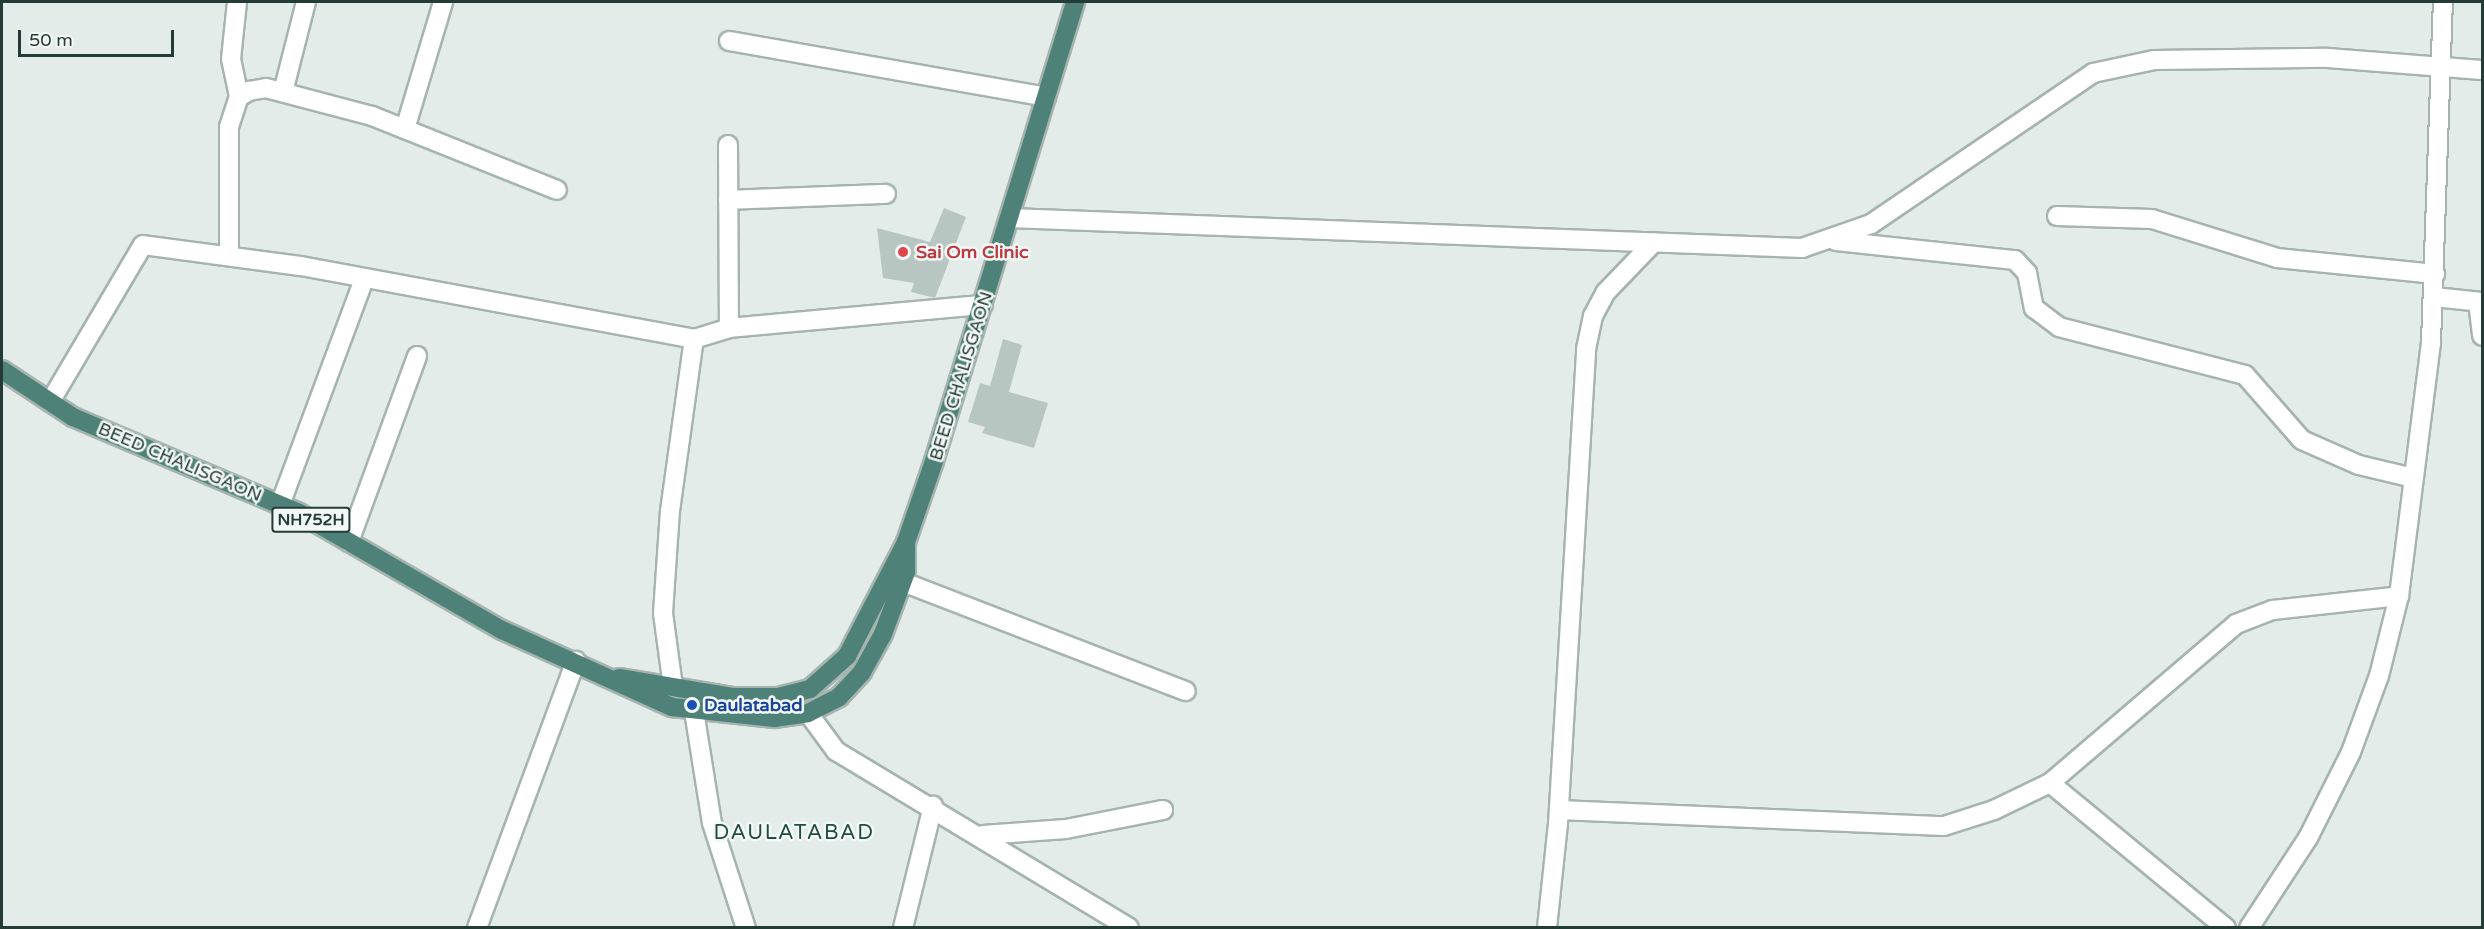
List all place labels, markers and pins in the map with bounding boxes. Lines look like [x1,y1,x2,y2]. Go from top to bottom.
place label: Sai Om Clinic [916,241,1029,263]
marker: Sai Om Clinic [894,243,912,261]
place label: Daulatabad [704,694,803,716]
marker: Daulatabad [685,698,699,712]

